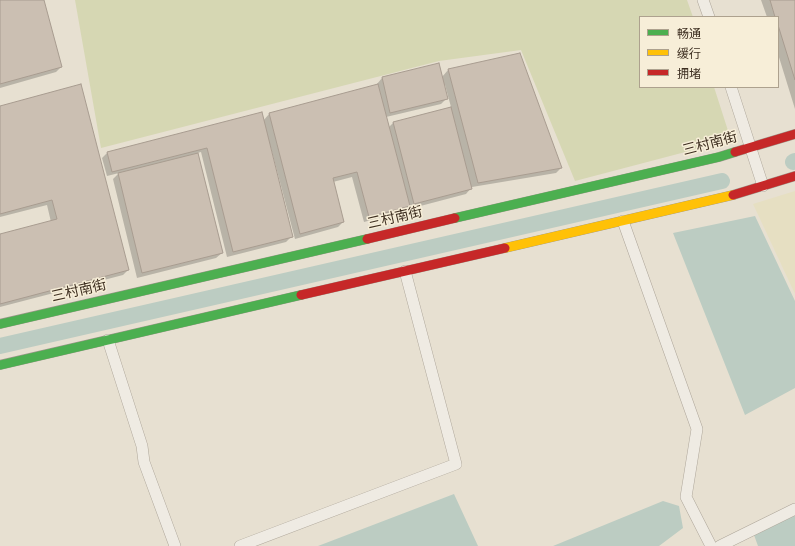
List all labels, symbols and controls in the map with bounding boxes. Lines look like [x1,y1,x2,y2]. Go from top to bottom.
legend [639,16,779,88]
text: 畅通 [677,26,701,41]
text: 缓行 [677,46,701,61]
text: 拥堵 [677,66,701,81]
street label: 三村南街 [681,129,739,159]
street label: 三村南街 [366,204,424,232]
street label: 三村南街 [50,277,108,305]

